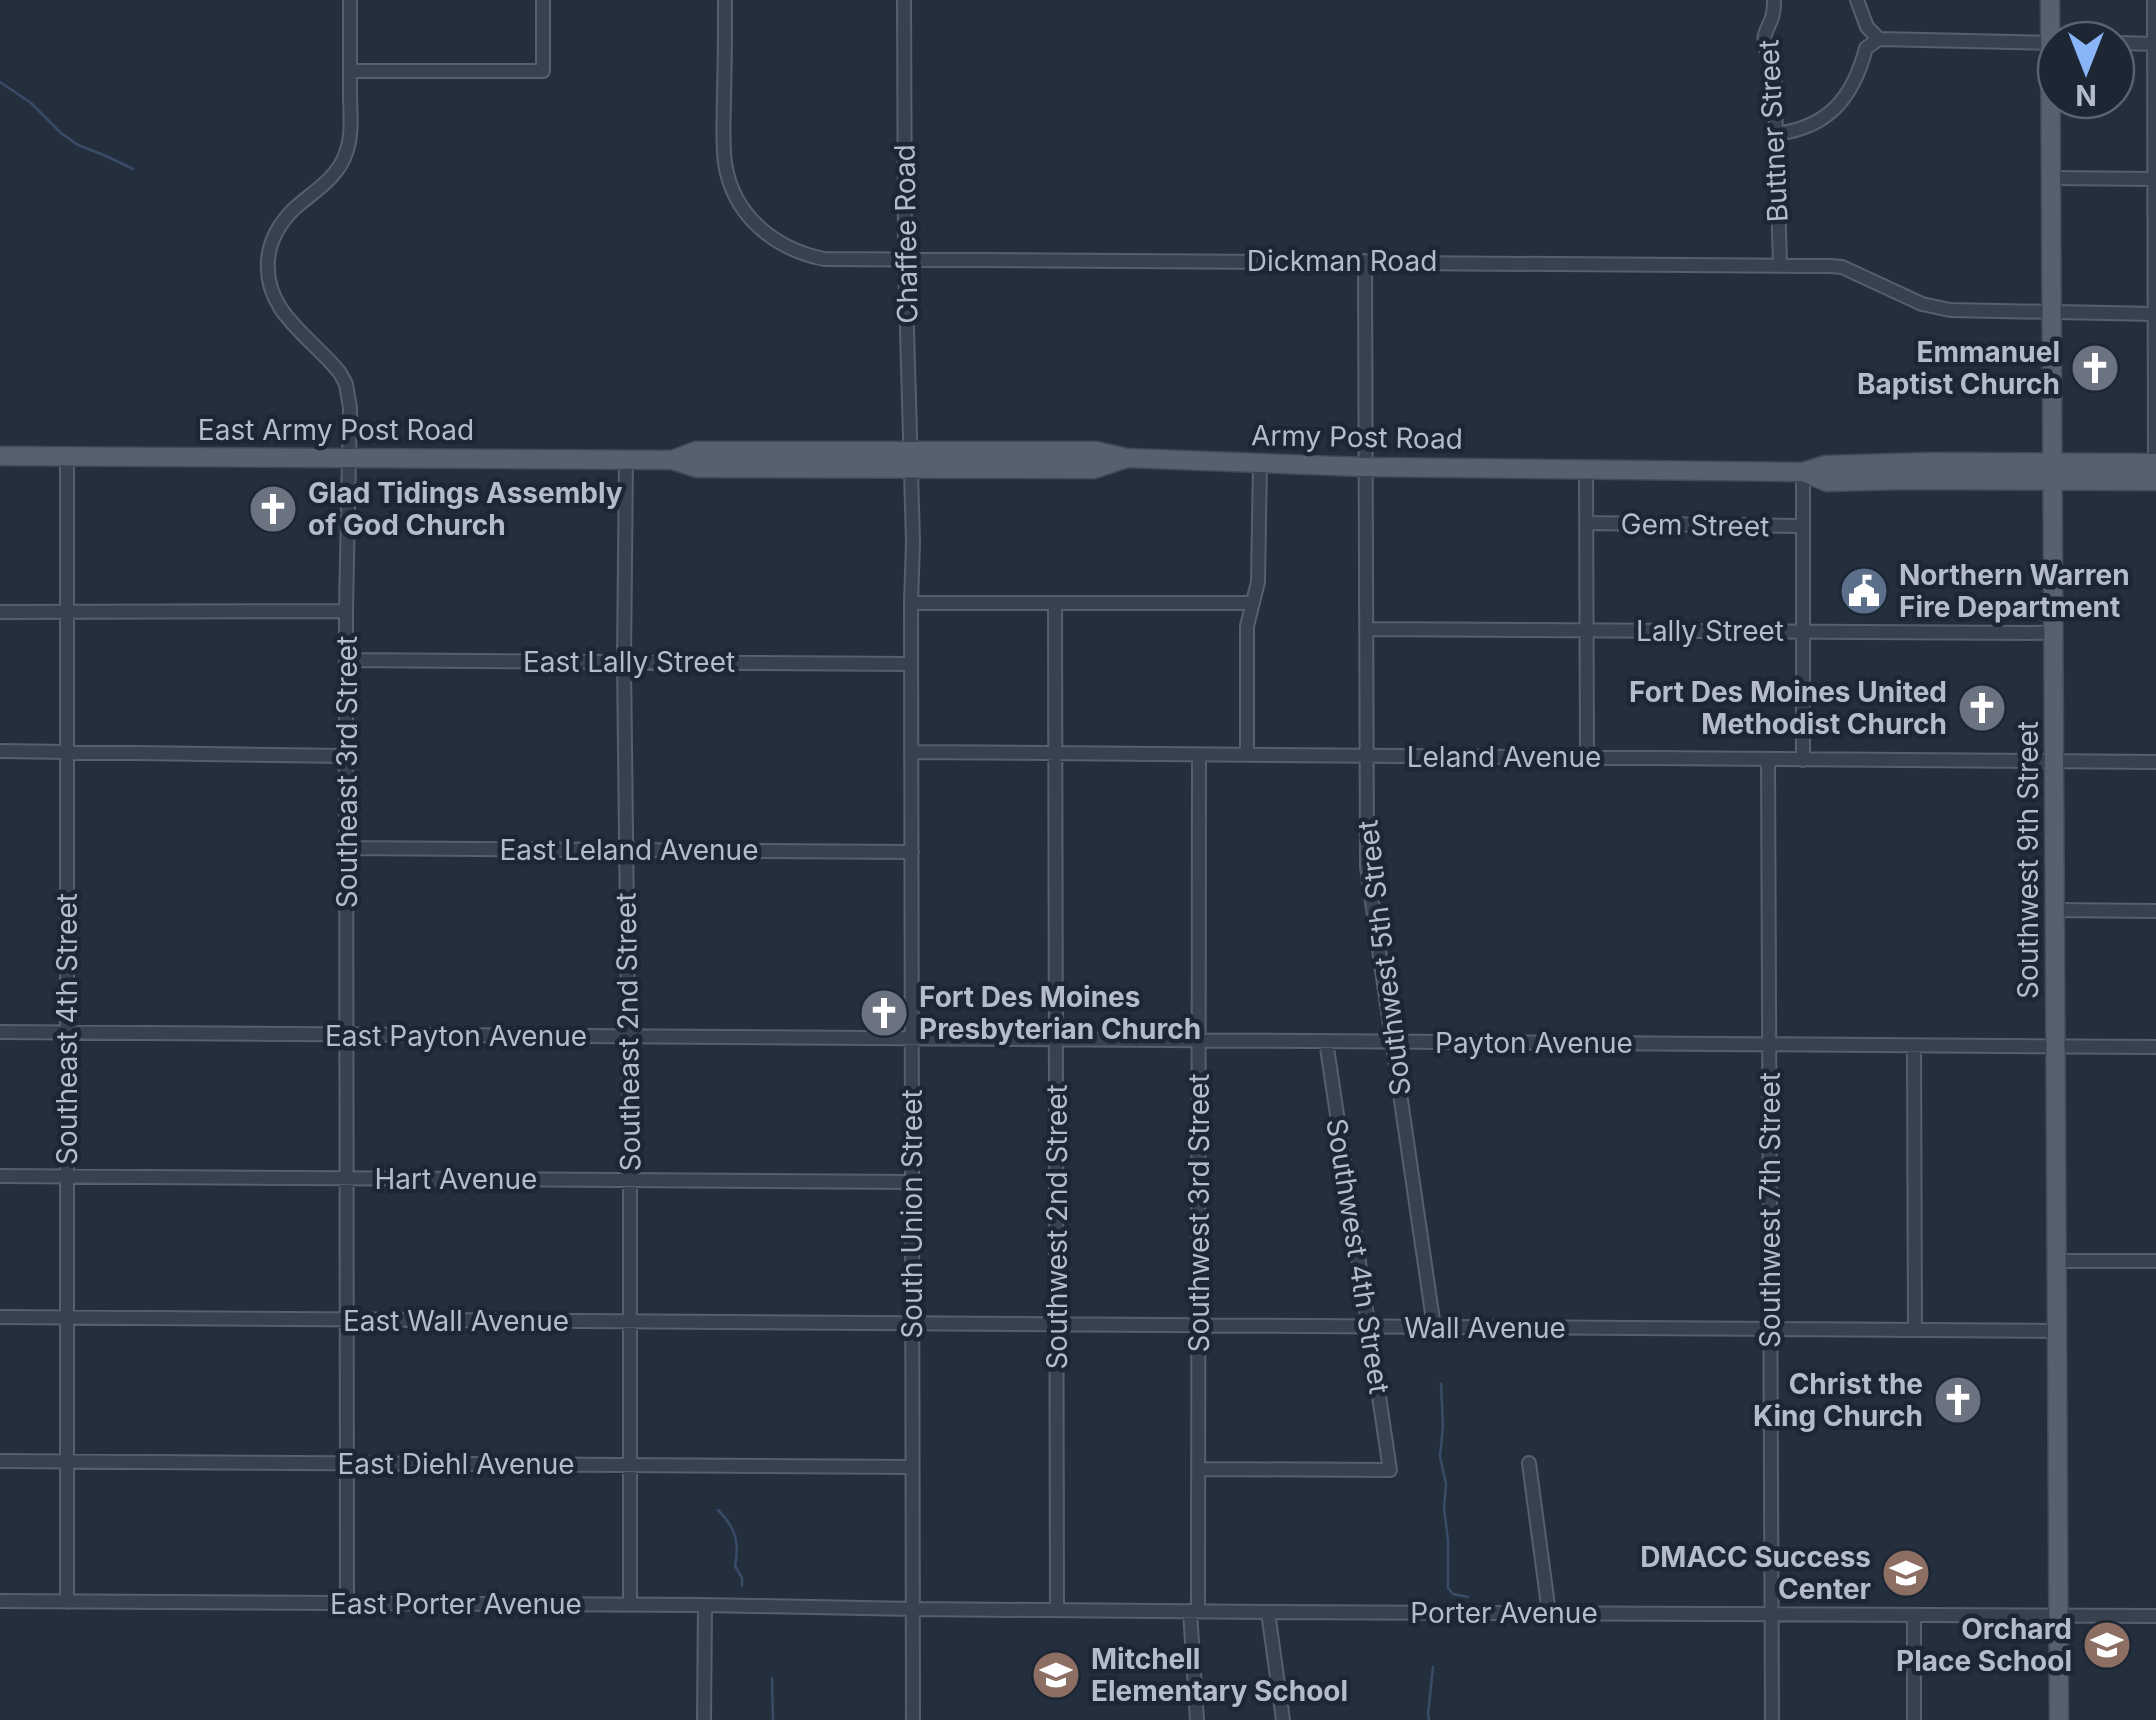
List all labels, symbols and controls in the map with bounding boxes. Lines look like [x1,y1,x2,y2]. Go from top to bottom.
north arrow [2036,20,2136,120]
street label: Buttner Street [1751,39,1795,223]
text: N [2075,78,2097,112]
street label: Chaffee Road [887,144,925,324]
street label: Dickman Road [1247,244,1437,278]
place label: Emmanuel Baptist Church [1857,335,2060,401]
church icon: Emmanuel Baptist Church [2069,342,2121,394]
street label: East Army Post Road [198,413,474,447]
street label: Army Post Road [1251,418,1463,456]
place label: Glad Tidings Assembly of God Church [308,476,623,542]
church icon: Glad Tidings Assembly of God Church [247,483,299,535]
street label: Gem Street [1620,507,1770,543]
place label: Northern Warren Fire Department [1899,558,2130,624]
public building icon: Northern Warren Fire Department [1838,565,1890,617]
street label: Lally Street [1636,614,1784,648]
street label: Southeast 3rd Street [330,636,364,908]
street label: East Lally Street [523,645,735,679]
place label: Fort Des Moines United Methodist Church [1629,675,1947,741]
church icon: Fort Des Moines United Methodist Church [1956,682,2008,734]
street label: Southwest 9th Street [2011,721,2045,999]
street label: Leland Avenue [1407,740,1601,774]
street label: Southwest 5th Street [1350,818,1418,1098]
street label: East Leland Avenue [500,833,758,867]
street label: Southeast 2nd Street [609,892,647,1172]
street label: Southeast 4th Street [50,893,84,1165]
place label: Fort Des Moines Presbyterian Church [919,980,1201,1046]
church icon: Fort Des Moines Presbyterian Church [858,987,910,1039]
street label: East Payton Avenue [325,1019,587,1053]
street label: Payton Avenue [1435,1026,1633,1060]
street label: Southwest 7th Street [1753,1072,1787,1348]
street label: Southwest 3rd Street [1182,1074,1216,1352]
street label: Southwest 2nd Street [1040,1084,1074,1370]
street label: South Union Street [895,1089,929,1339]
street label: Southwest 4th Street [1319,1116,1397,1396]
street label: Hart Avenue [375,1162,537,1196]
street label: East Wall Avenue [343,1304,569,1338]
street label: Wall Avenue [1404,1311,1566,1345]
place label: Christ the King Church [1753,1367,1923,1433]
church icon: Christ the King Church [1932,1374,1984,1426]
street label: East Diehl Avenue [337,1447,575,1481]
place label: DMACC Success Center [1640,1540,1871,1606]
school or university icon: DMACC Success Center [1880,1547,1932,1599]
street label: East Porter Avenue [330,1587,582,1621]
street label: Porter Avenue [1410,1596,1598,1630]
place label: Orchard Place School [1896,1612,2072,1678]
school or university icon: Orchard Place School [2081,1619,2133,1671]
place label: Mitchell Elementary School [1091,1642,1348,1708]
school or university icon: Mitchell Elementary School [1030,1649,1082,1701]

